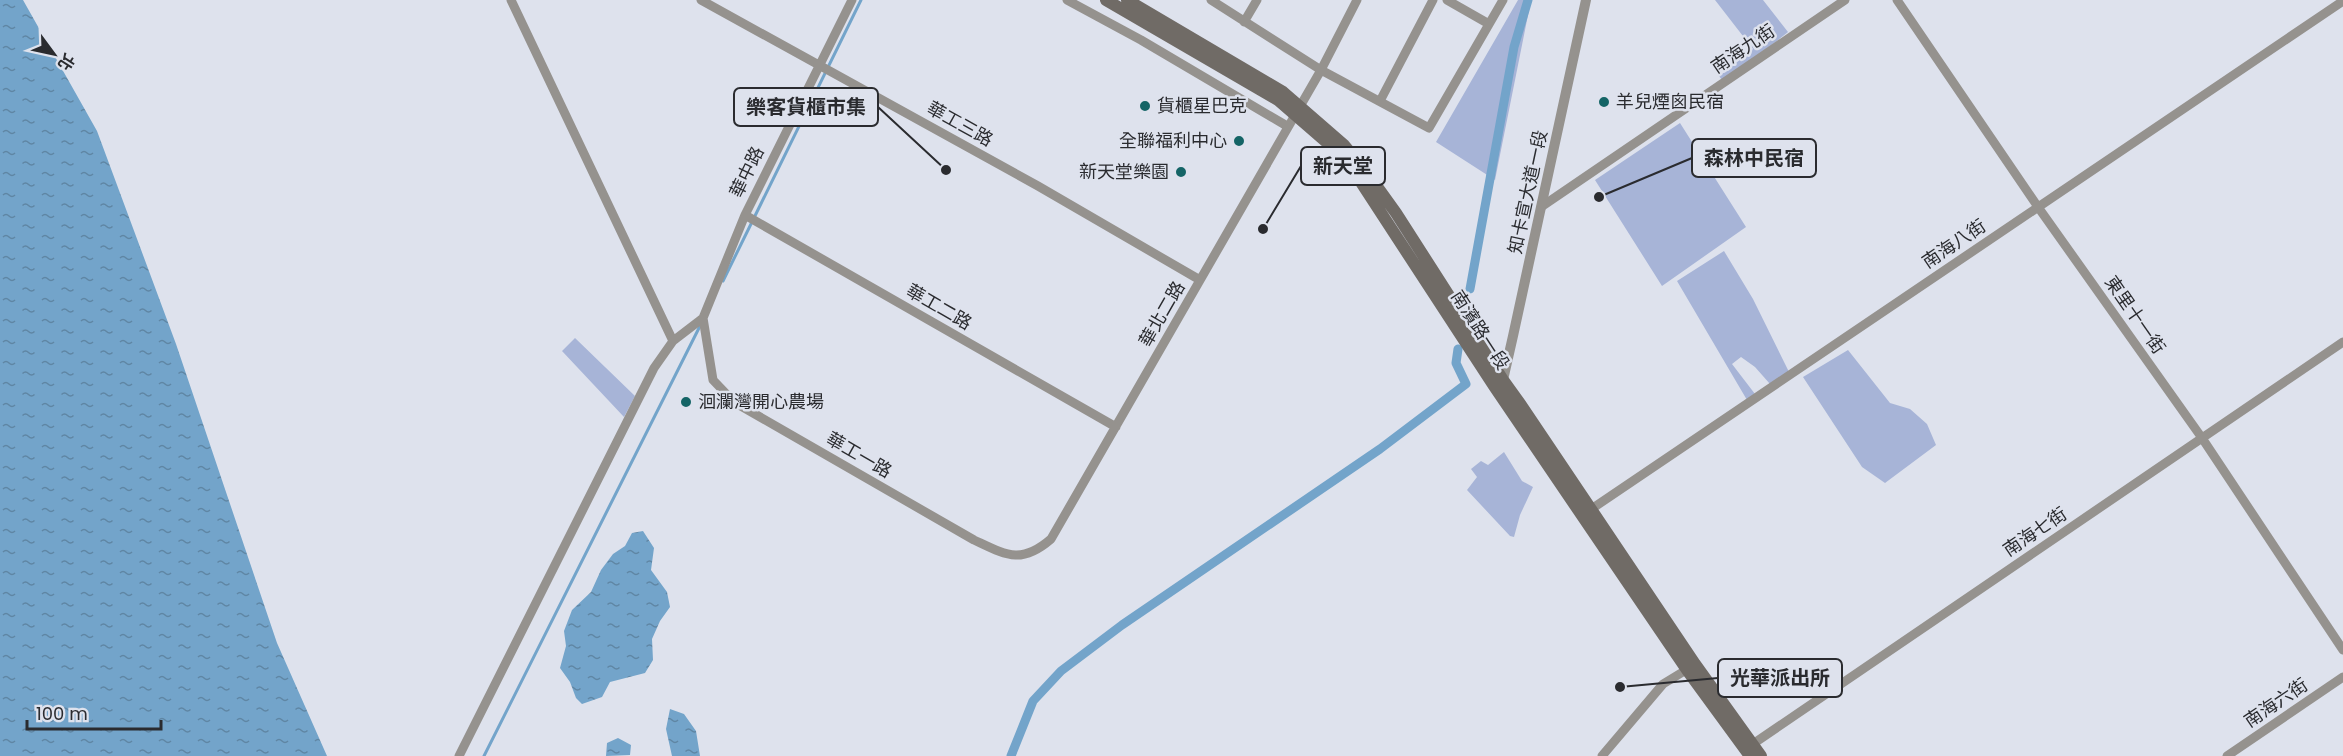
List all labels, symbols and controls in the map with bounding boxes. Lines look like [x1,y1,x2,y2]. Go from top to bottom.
street label: 南海九街 [1706,18,1780,79]
north arrow [24,24,84,84]
text: 北 [52,49,80,75]
callout: 樂客貨櫃市集 [734,88,878,126]
place label: 羊兒煙囪民宿 [1616,89,1724,114]
text: 樂客貨櫃市集 [746,93,866,121]
place label: 貨櫃星巴克 [1157,93,1247,118]
street label: 華工三路 [923,95,998,152]
marker: 羊兒煙囪民宿 [1597,95,1611,109]
marker: 貨櫃星巴克 [1138,99,1152,113]
place label: 全聯福利中心 [1119,128,1227,153]
street label: 知卡宣大道一段 [1502,128,1553,256]
marker: 全聯福利中心 [1232,134,1246,148]
callout: 森林中民宿 [1692,139,1816,177]
street label: 華中路 [723,142,770,202]
text: 森林中民宿 [1704,144,1804,172]
callout: 新天堂 [1301,147,1385,185]
text: 新天堂 [1313,152,1373,180]
place label: 新天堂樂園 [1079,159,1169,184]
marker: 新天堂樂園 [1174,165,1188,179]
street label: 南海八街 [1917,213,1991,274]
street label: 東里十一街 [2099,271,2171,359]
street label: 華北二路 [1133,276,1190,351]
street label: 華工二路 [902,278,977,335]
street label: 南濱路一段 [1445,285,1515,374]
place label: 洄瀾灣開心農場 [698,389,824,414]
marker: 洄瀾灣開心農場 [679,395,693,409]
street label: 華工一路 [822,426,897,483]
street label: 南海七街 [1998,501,2072,562]
callout: 光華派出所 [1718,659,1842,697]
text: 光華派出所 [1730,664,1830,692]
street label: 南海六街 [2239,672,2313,733]
scale bar [27,693,160,731]
text: 100 m [36,701,88,726]

